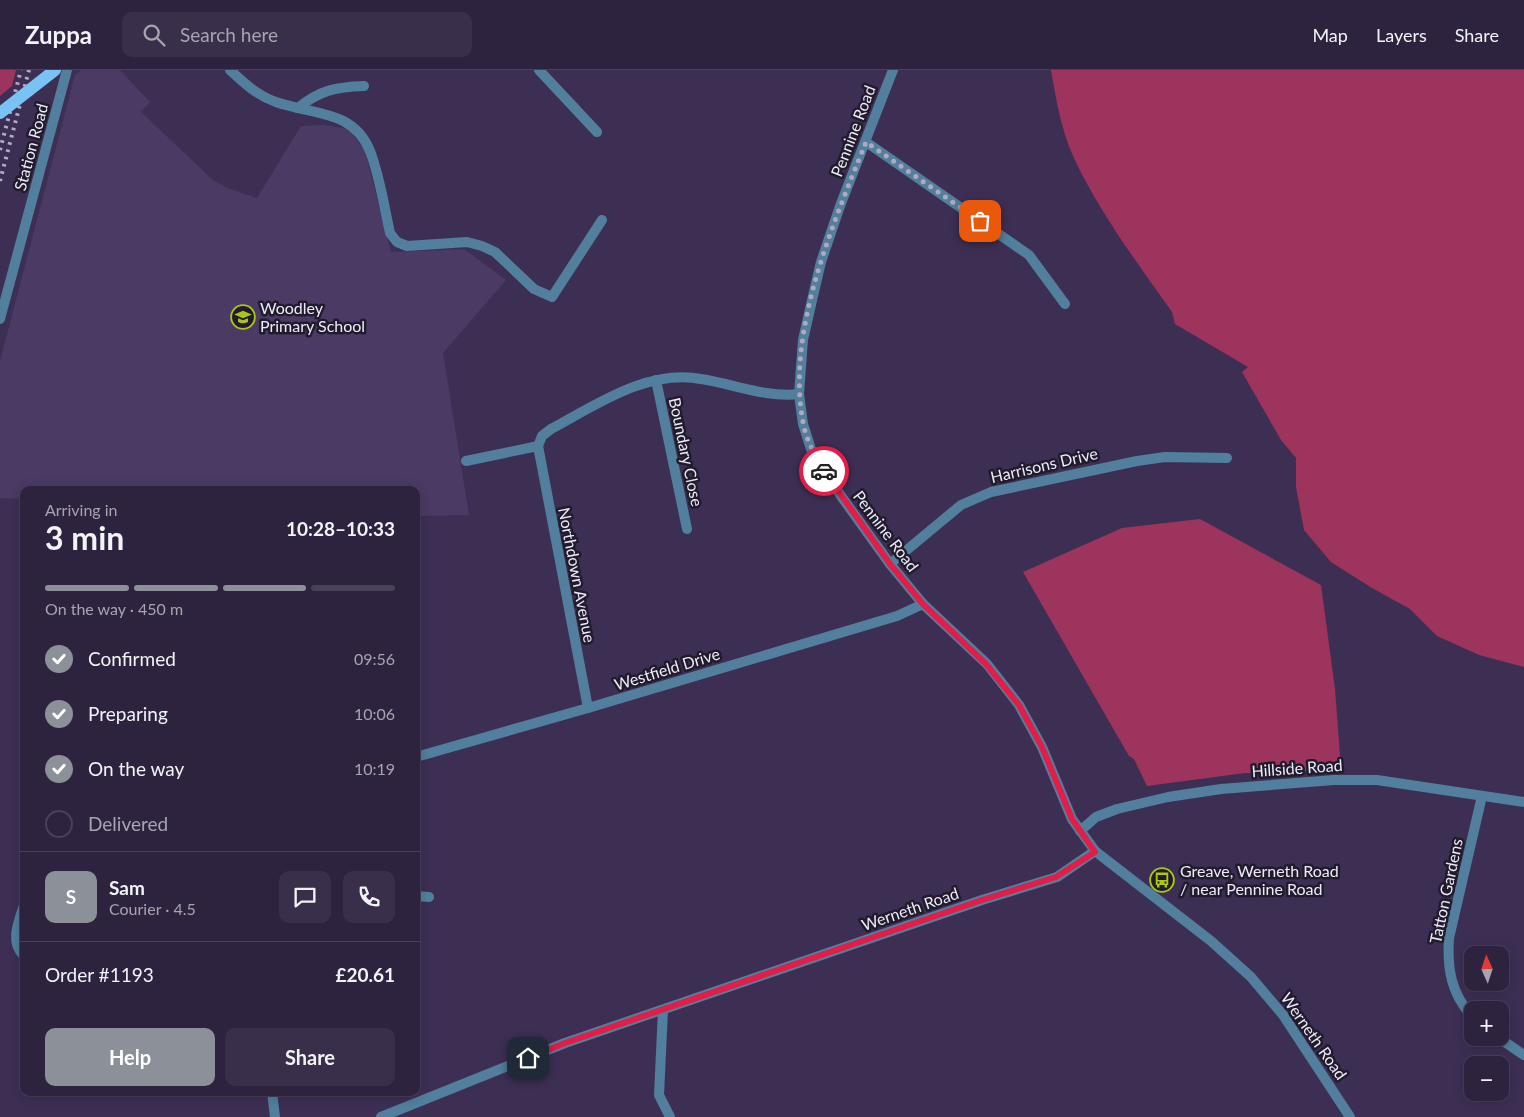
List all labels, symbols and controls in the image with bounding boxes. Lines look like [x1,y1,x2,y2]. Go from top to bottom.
search box [122,12,472,57]
text: Zuppa [25,20,92,49]
icon: search [140,21,168,49]
text: Search here [180,23,278,46]
text: Map [1312,24,1348,46]
text: Layers [1376,24,1427,46]
text: Share [1455,24,1499,46]
street label: Pennine Road [826,82,879,179]
street label: Station Road [10,101,51,192]
pin [959,200,1001,242]
icon: bag [966,207,994,235]
place label: Woodley Primary School [260,298,365,335]
school or university icon: Woodley Primary School [230,304,256,330]
street label: Boundary Close [666,396,707,508]
street label: Harrisons Drive [988,443,1099,486]
courier [799,446,849,496]
icon: car [810,457,838,485]
street label: Pennine Road [850,487,923,575]
text: Arriving in [45,500,118,519]
street label: Northdown Avenue [555,506,600,644]
text: 10:28–10:33 [286,517,395,540]
text: 3 min [45,518,124,557]
text: On the way · 450 m [45,599,183,618]
street label: Westfield Drive [612,643,722,694]
icon: check [45,645,73,673]
text: Confirmed [88,647,176,670]
text: 09:56 [354,649,395,668]
icon: check [45,700,73,728]
text: Preparing [88,702,168,725]
text: 10:06 [354,704,395,723]
icon: check [45,755,73,783]
street label: Hillside Road [1251,755,1343,780]
text: On the way [88,757,184,780]
text: 10:19 [354,759,395,778]
text: Delivered [88,812,168,835]
street label: Tatton Gardens [1425,837,1466,945]
place label: Greave, Werneth Road / near Pennine Road [1180,861,1339,898]
bus stop icon: Greave, Werneth Road / near Pennine Road [1149,867,1175,893]
button: chat [279,871,331,923]
button: phone [343,871,395,923]
text: Sam [109,876,145,899]
street label: Werneth Road [859,883,961,934]
text: S [66,885,76,908]
text: Courier · 4.5 [109,899,196,918]
north arrow [1464,946,1509,991]
map controls [1464,946,1509,1101]
text: Order #1193 [45,963,154,986]
text: £20.61 [335,963,395,986]
street label: Werneth Road [1278,989,1351,1083]
button: + [1464,1001,1509,1046]
button: Help [45,1028,215,1086]
button: Share [225,1028,395,1086]
pin [507,1037,549,1079]
icon: home [514,1044,542,1072]
button: − [1464,1056,1509,1101]

